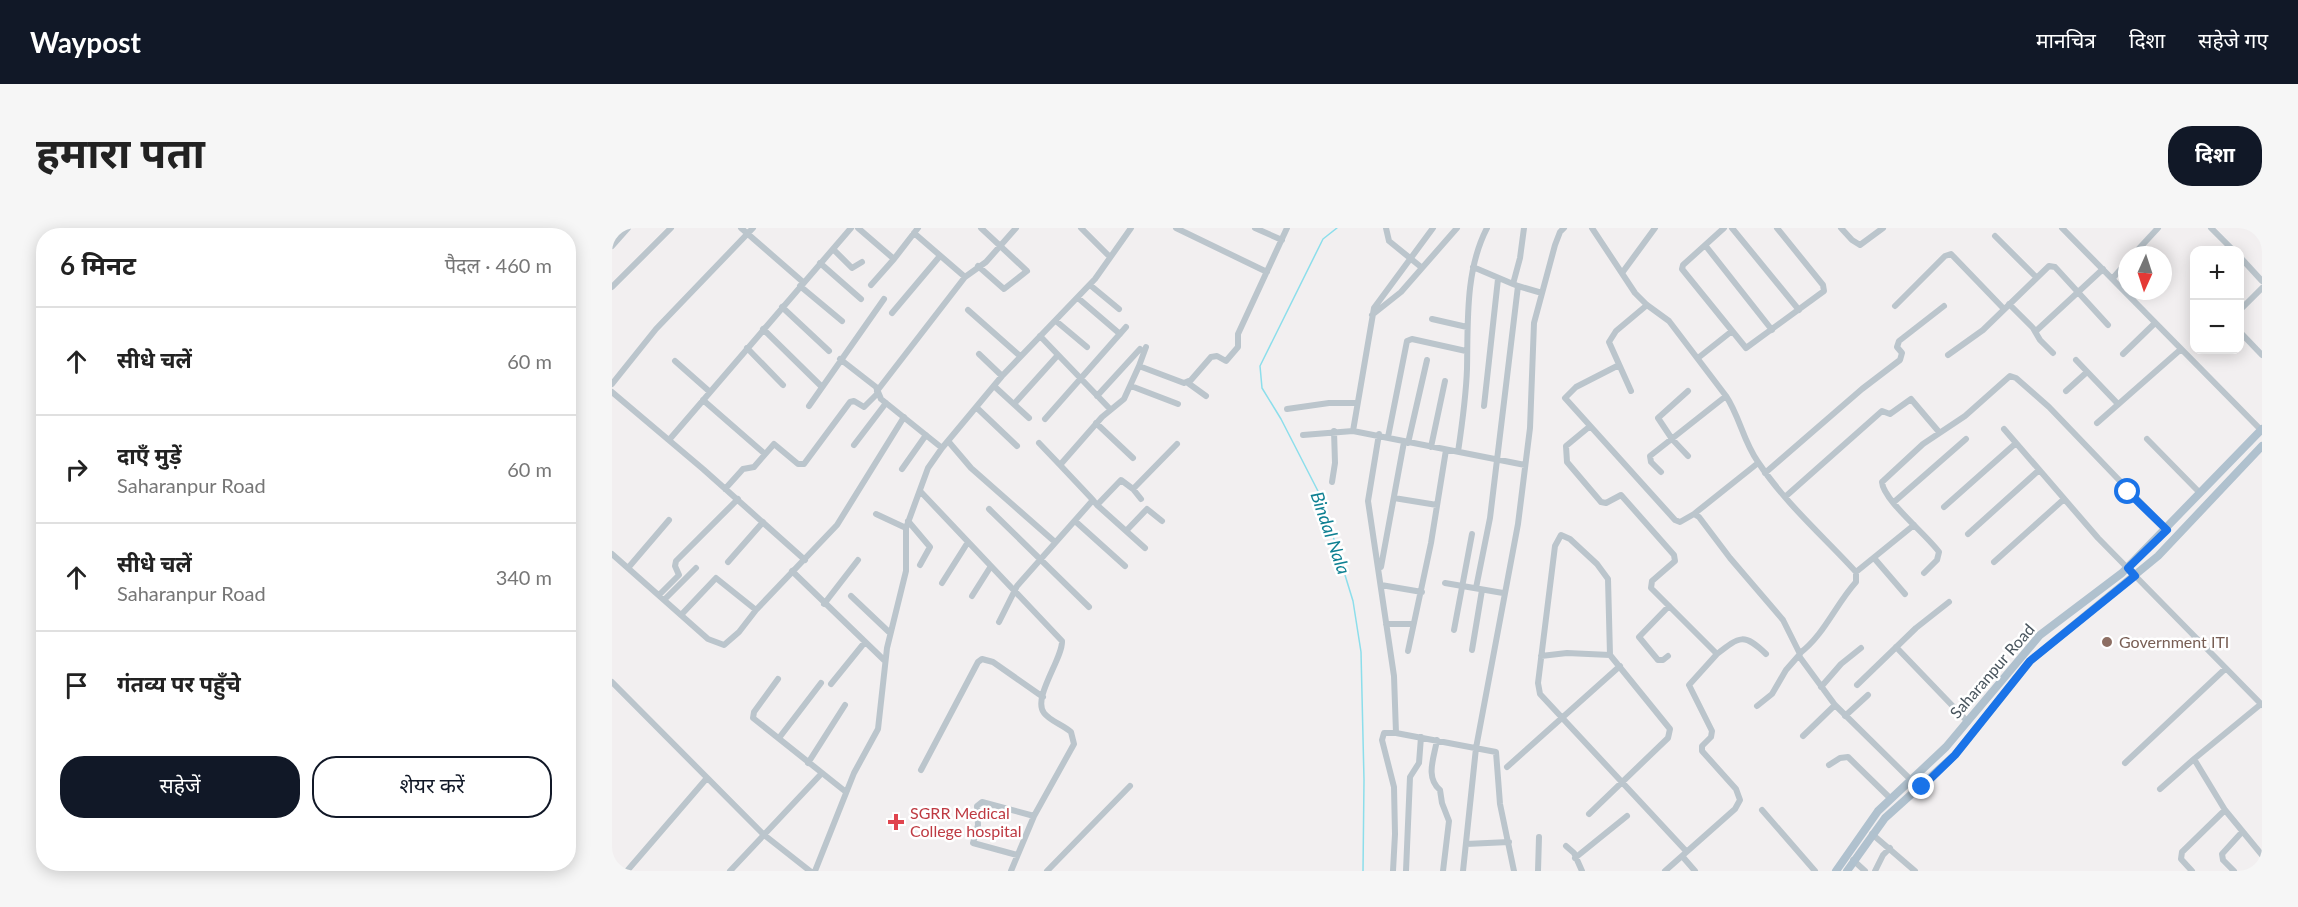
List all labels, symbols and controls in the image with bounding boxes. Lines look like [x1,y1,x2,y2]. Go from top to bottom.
text: Waypost [30,25,141,59]
text: मानचित्र [2036,27,2096,52]
text: दिशा [2129,27,2165,52]
text: सहेजे गए [2198,27,2268,52]
button: दिशा [2168,126,2262,186]
text: हमारा पता [36,127,205,177]
north arrow [2118,246,2172,300]
map controls [2190,246,2244,354]
button: + [2190,246,2244,300]
text: 6 मिनट [60,249,136,281]
text: पैदल · 460 m [445,253,552,277]
button: − [2190,300,2244,354]
icon: ahead [60,345,93,378]
text: सीधे चलें [117,346,192,373]
text: 60 m [507,349,552,373]
text: दाएँ मुड़ें [117,442,181,469]
icon: right [60,453,93,486]
text: 60 m [507,457,552,481]
text: Saharanpur Road [117,473,266,497]
route start [2114,478,2140,504]
water label: Bindal Nala [1307,488,1355,577]
text: सीधे चलें [117,550,192,577]
icon: ahead [60,561,93,594]
text: 340 m [496,565,552,589]
text: Saharanpur Road [117,581,266,605]
street label: Saharanpur Road [1945,620,2038,722]
place label: Government ITI [2119,632,2229,651]
marker: Government ITI [2100,635,2114,649]
icon: arrive [60,669,93,702]
text: गंतव्य पर पहुँचे [117,670,241,697]
button: सहेजें [60,756,300,818]
button: शेयर करें [312,756,552,818]
route end [1908,773,1934,799]
place label: SGRR Medical College hospital [910,803,1022,840]
marker: SGRR Medical College hospital [887,813,905,831]

